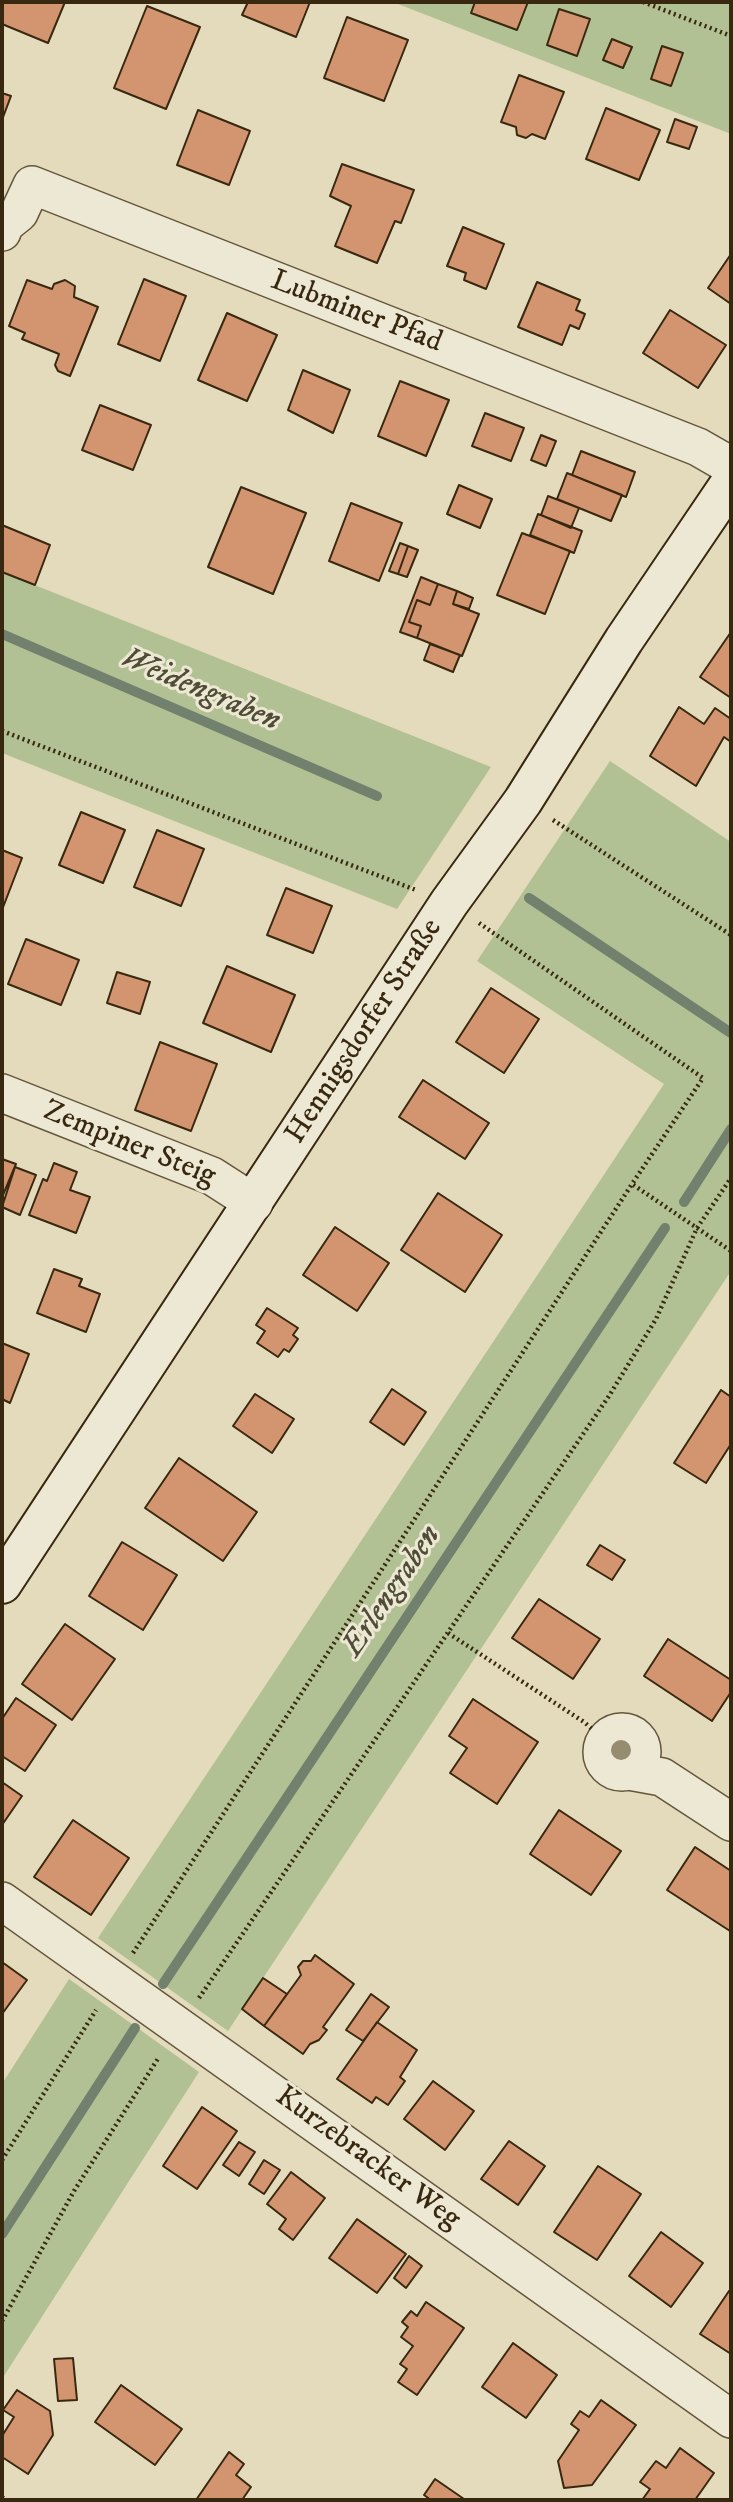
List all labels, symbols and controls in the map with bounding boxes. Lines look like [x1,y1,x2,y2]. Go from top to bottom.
street label: Lubminer Pfad [265,264,447,362]
water label: Weidengraben [115,640,285,742]
street label: Hennigsdorfer Straße [279,913,451,1151]
street label: Zempiner Steig [38,1094,220,1196]
water label: Erlengraben [335,1519,451,1665]
street label: Kurzebracker Weg [267,2080,467,2238]

